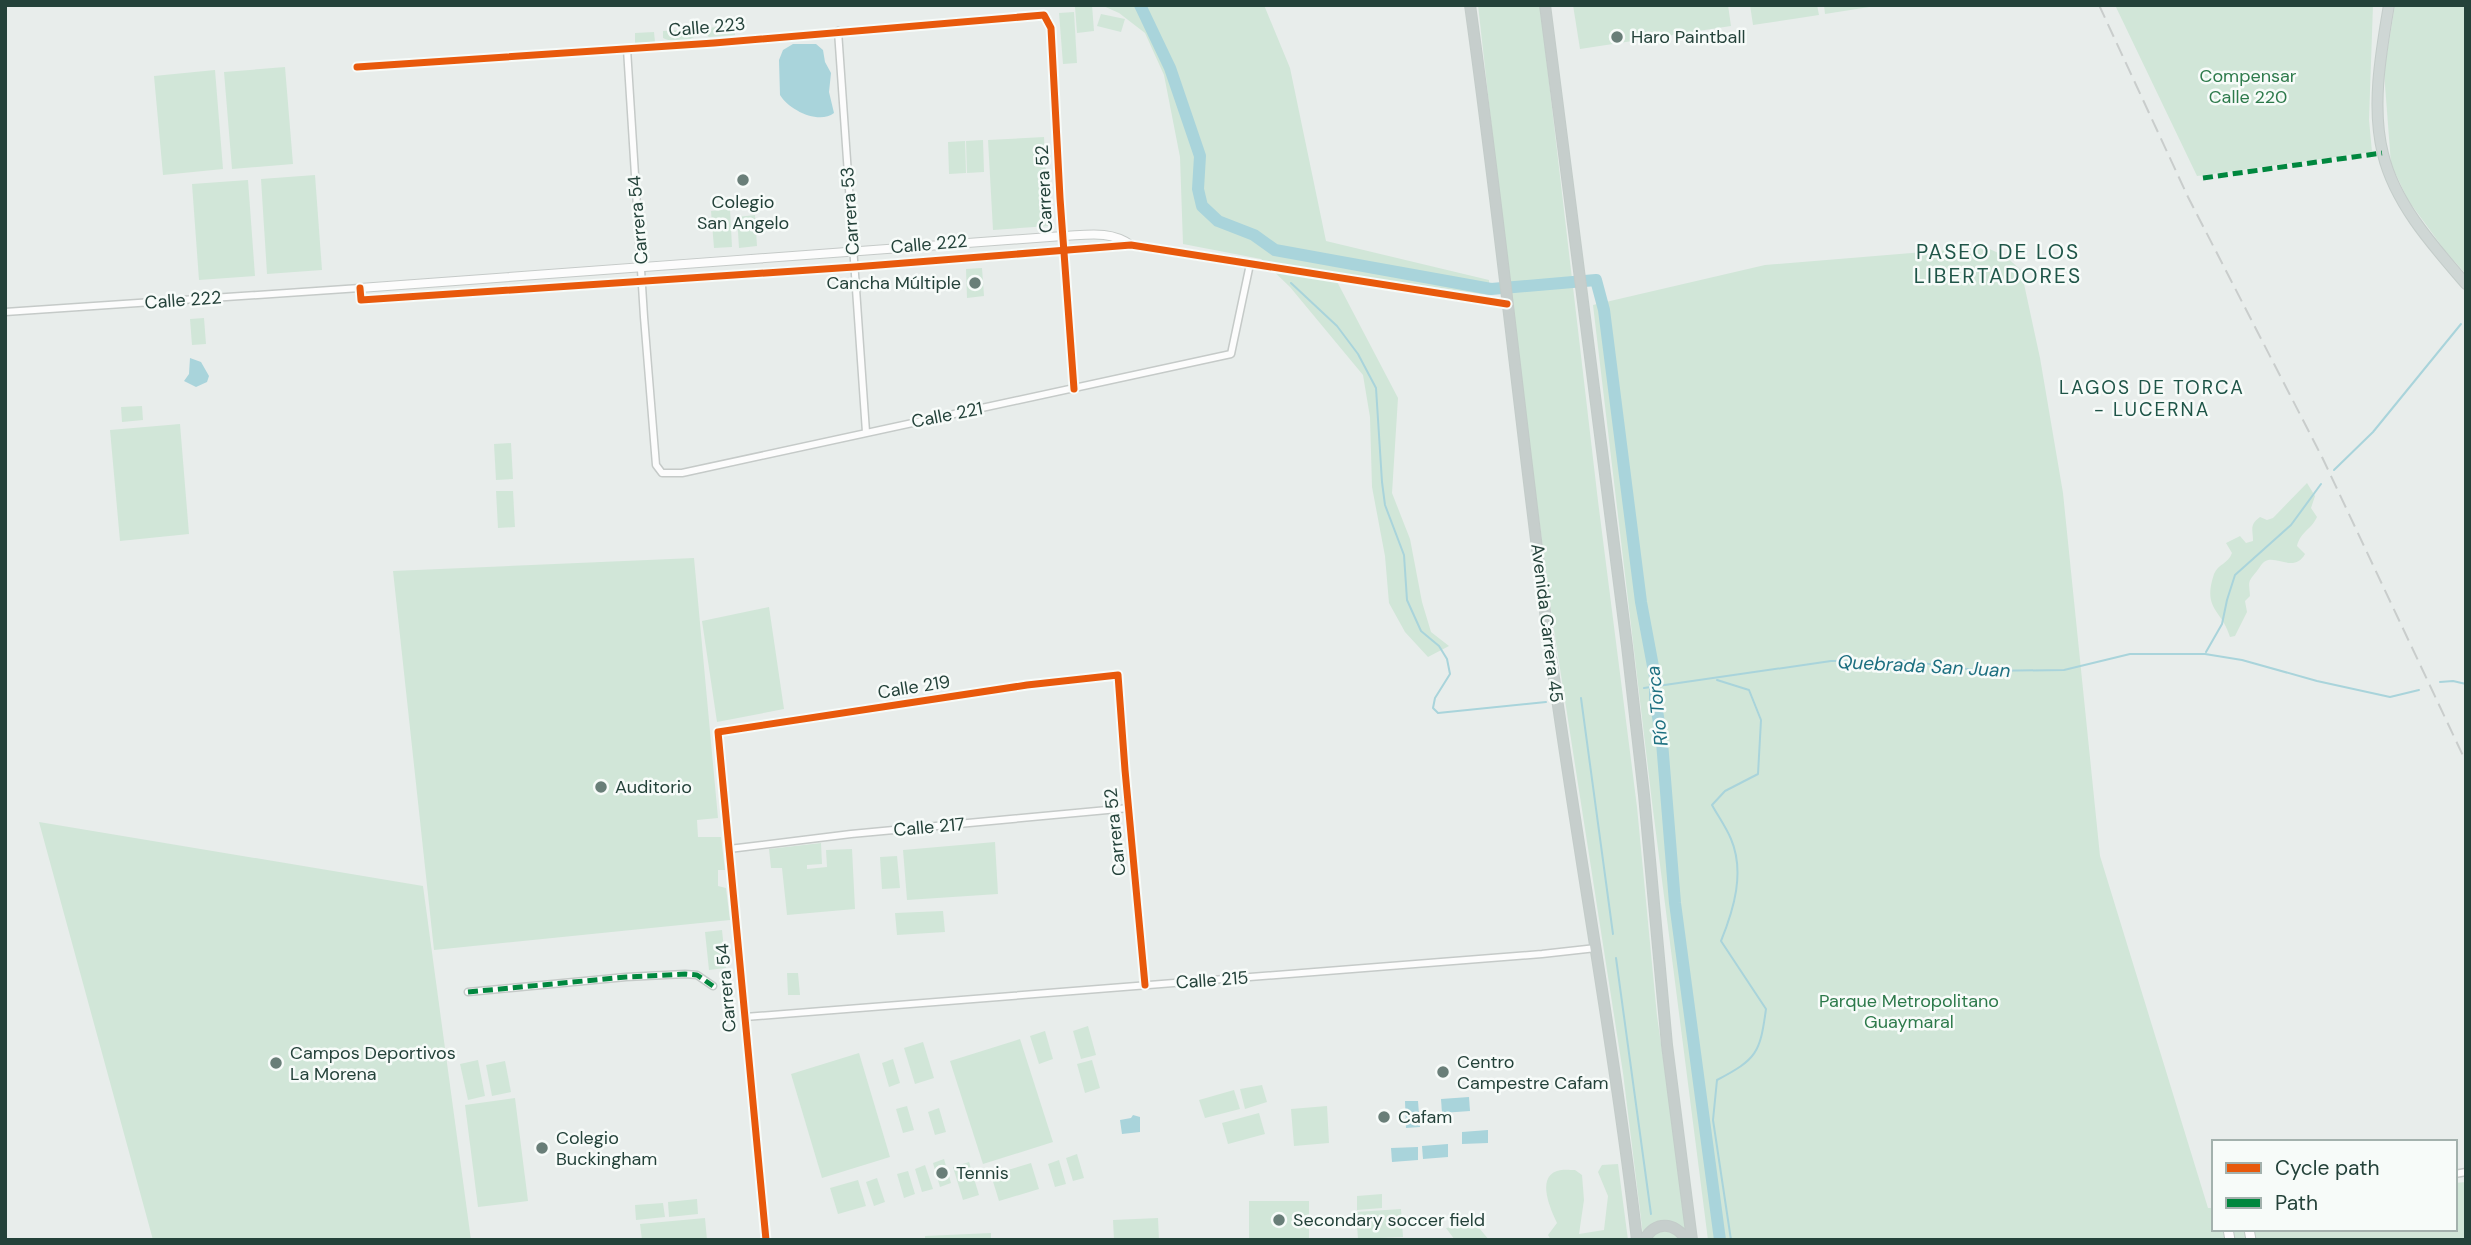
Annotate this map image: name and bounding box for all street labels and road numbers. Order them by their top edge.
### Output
street label: Calle 223 [668,12,746,42]
street label: Carrera 52 [1030,144,1058,234]
street label: Carrera 53 [835,166,865,256]
street label: Carrera 54 [622,175,654,265]
street label: Calle 222 [890,229,968,259]
street label: Calle 222 [144,285,222,315]
street label: Calle 221 [909,396,985,434]
street label: Avenida Carrera 45 [1525,542,1569,704]
street label: Calle 219 [876,669,952,705]
street label: Carrera 52 [1098,787,1132,877]
street label: Calle 217 [892,812,966,842]
street label: Carrera 54 [710,943,742,1033]
street label: Calle 215 [1175,965,1249,995]

